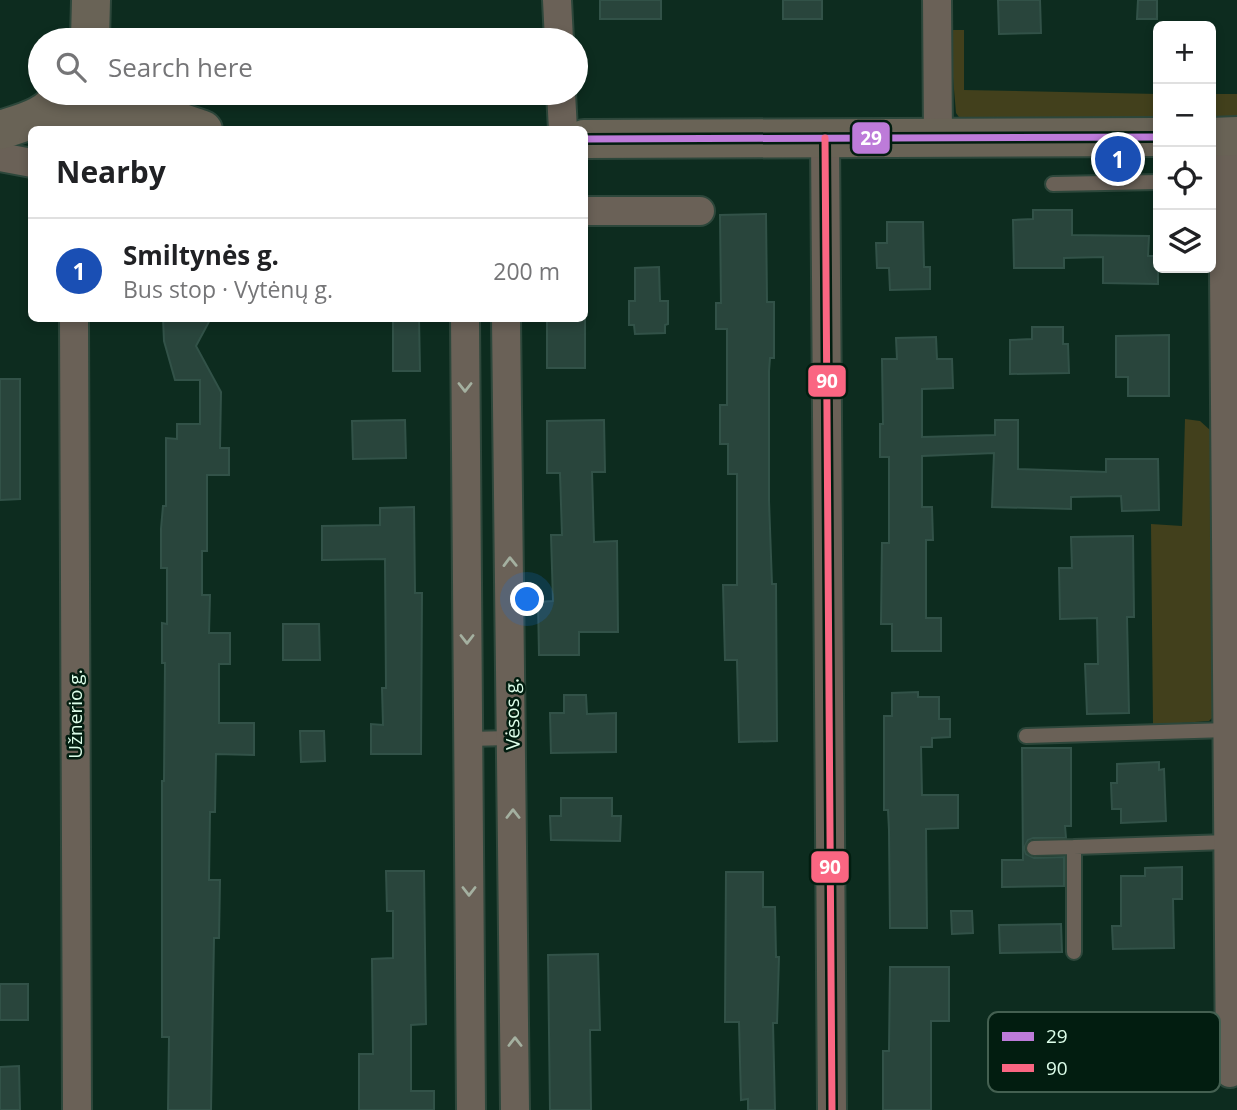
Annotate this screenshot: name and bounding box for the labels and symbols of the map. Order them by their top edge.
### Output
line badge: 29 [851,121,891,155]
text: 29 [860,125,882,151]
pin: 1 [1095,133,1141,185]
line badge: 90 [807,364,847,398]
text: 90 [816,368,838,394]
one-way arrow [457,382,473,392]
one-way arrow [502,557,517,568]
your location [510,582,544,616]
one-way arrow [459,634,475,644]
street label: Užnerio g. [62,669,88,759]
street label: Vėsos g. [498,678,526,750]
one-way arrow [505,809,521,819]
line badge: 90 [810,850,850,884]
text: 90 [819,854,841,880]
one-way arrow [461,886,477,896]
legend [988,1012,1220,1092]
text: 29 [1046,1023,1068,1049]
one-way arrow [507,1036,522,1047]
text: 90 [1046,1055,1068,1081]

